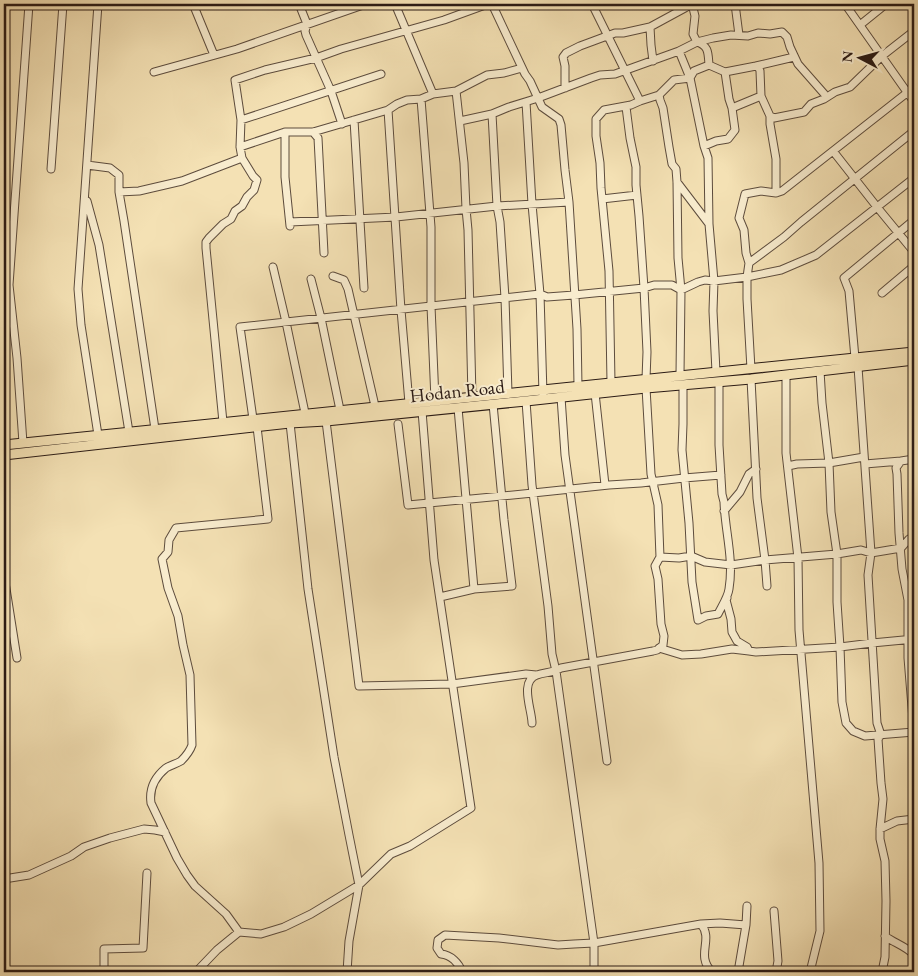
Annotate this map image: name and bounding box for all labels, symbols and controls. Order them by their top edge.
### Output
north arrow [836,32,886,82]
text: N [838,49,857,63]
street label: Hodan Road [408,374,506,408]

